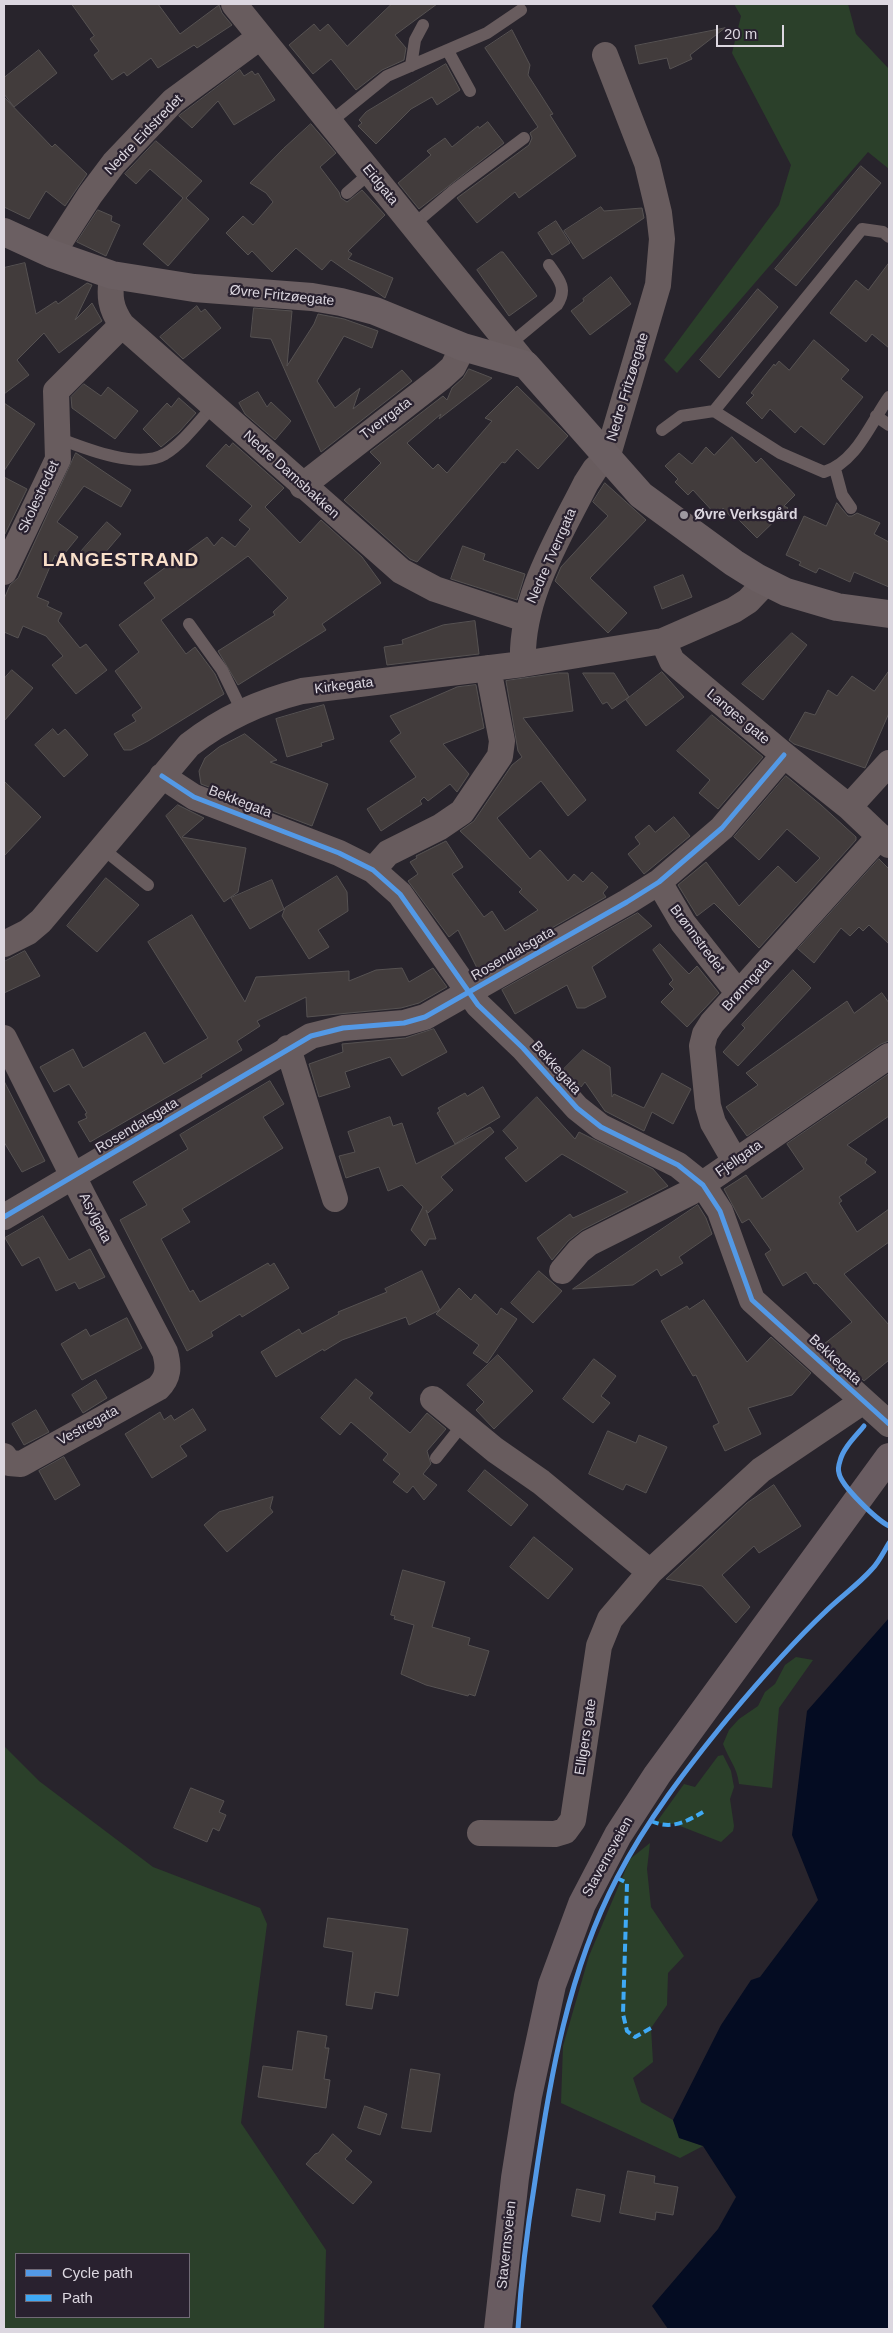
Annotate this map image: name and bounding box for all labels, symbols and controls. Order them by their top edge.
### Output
scale bar [718,15,786,47]
text: 20 m [724,25,757,42]
street label: Nedre Eidstredet [101,91,187,179]
street label: Eidgata [359,161,401,209]
street label: Øvre Fritzøegate [229,282,335,310]
street label: Nedre Fritzøegate [603,331,653,443]
street label: Tverrgata [357,394,415,444]
street label: Nedre Damsbakken [239,427,343,523]
street label: Skolestredet [15,458,63,536]
street label: Nedre Tverrgata [524,506,580,606]
place label: Øvre Verksgård [694,507,798,523]
marker: Øvre Verksgård [678,509,690,521]
district label: LANGESTRAND [41,550,201,572]
street label: Kirkegata [314,674,374,698]
street label: Langes gate [703,686,773,748]
street label: Bekkegata [206,782,274,822]
street label: Brønnstredet [666,902,728,976]
street label: Rosendalsgata [468,923,558,985]
street label: Brønngata [719,955,775,1015]
street label: Bekkegata [528,1038,584,1098]
street label: Rosendalsgata [93,1095,181,1157]
street label: Fjellgata [713,1137,765,1181]
street label: Asylgata [75,1190,115,1246]
street label: Bekkegata [805,1331,865,1389]
street label: Vestregata [55,1402,121,1450]
street label: Elligers gate [572,1698,600,1776]
street label: Stavernsveien [579,1814,637,1900]
street label: Stavernsveien [494,2200,520,2290]
legend [15,2253,190,2318]
text: Cycle path [62,2264,133,2281]
text: Path [62,2289,93,2306]

